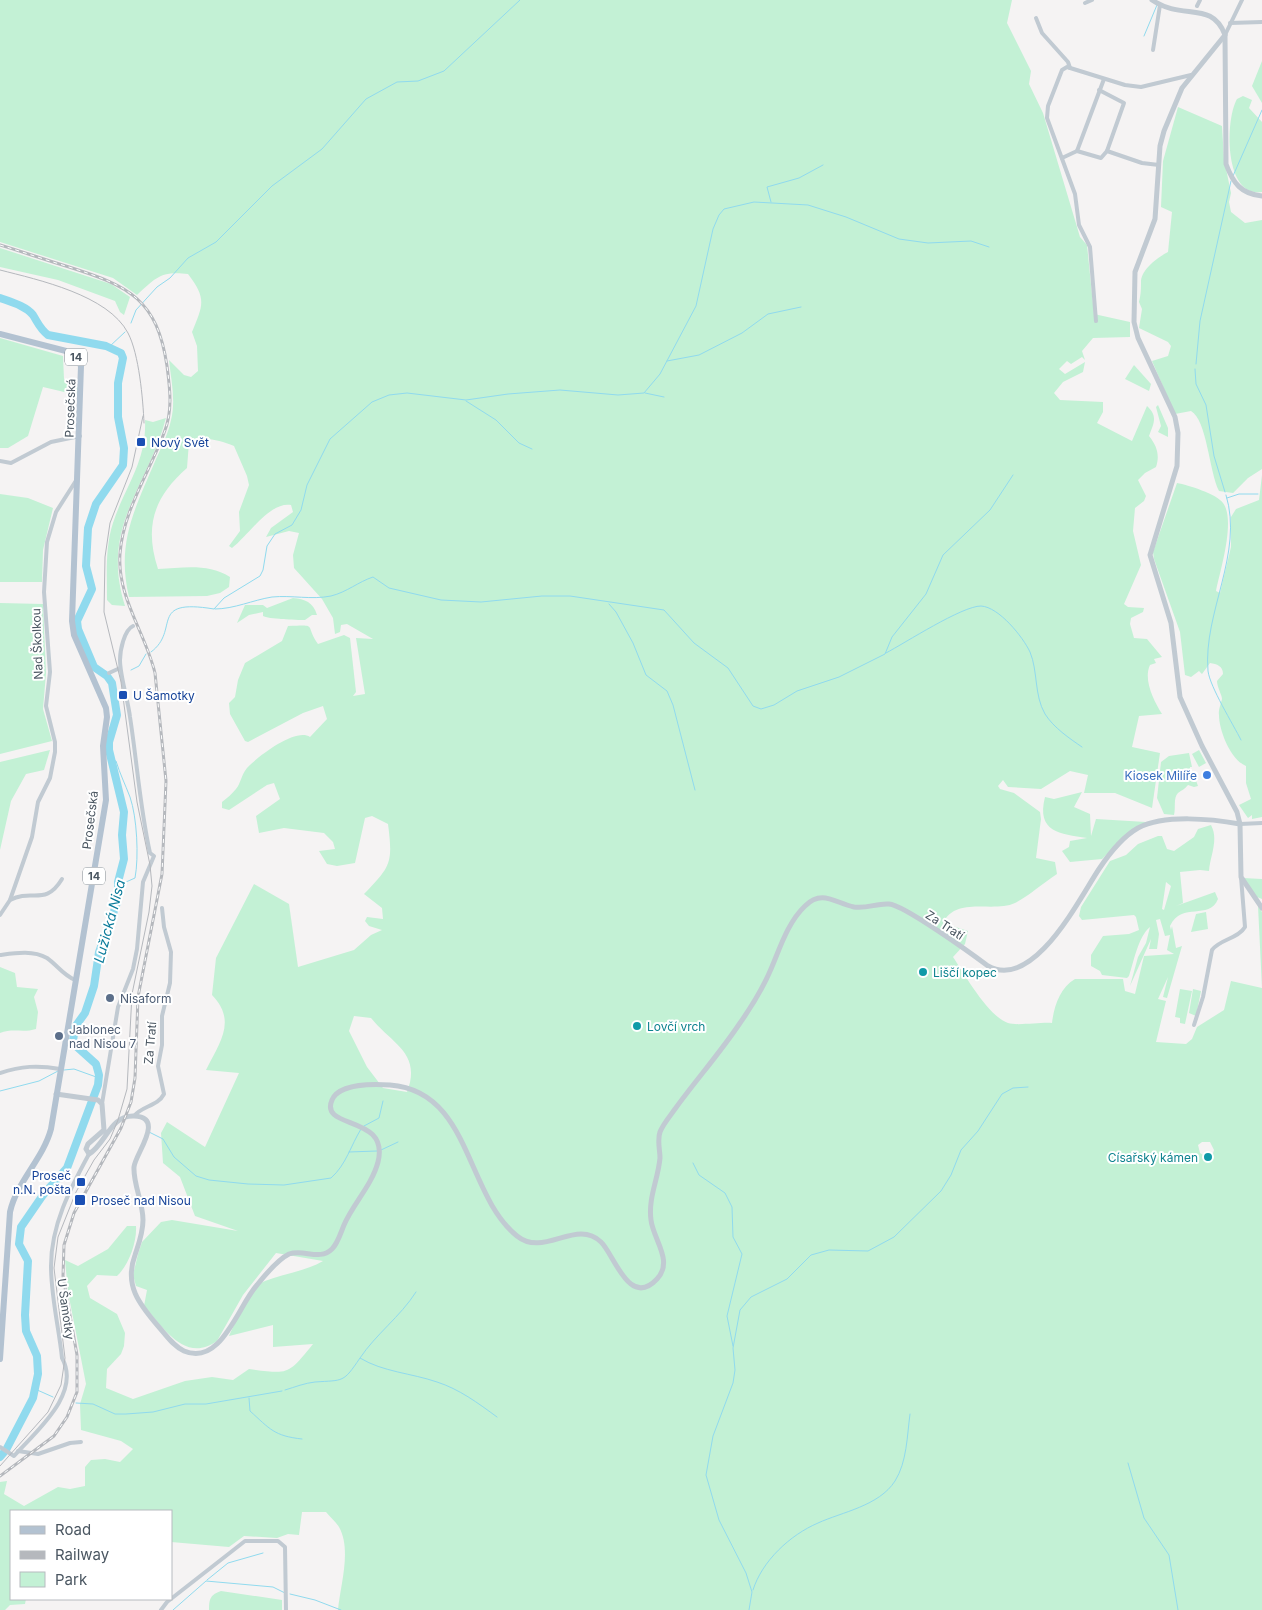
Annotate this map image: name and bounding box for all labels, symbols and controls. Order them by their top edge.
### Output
road number: 14 [65,348,87,366]
street label: Prosečská [61,378,79,438]
place label: Nový Svět [151,435,209,450]
marker: Nový Svět [135,436,147,448]
street label: Nad Školkou [28,608,46,680]
place label: U Šamotky [133,688,195,703]
marker: U Šamotky [117,689,129,701]
place label: Kiosek Milíře [1124,768,1197,783]
marker: Kiosek Milíře [1201,769,1213,781]
street label: Prosečská [79,790,101,850]
road number: 14 [83,868,105,884]
water label: Lužická Nisa [90,877,128,964]
street label: Za Tratí [923,907,967,943]
place label: Liščí kopec [933,965,997,980]
marker: Liščí kopec [917,966,929,978]
place label: Nisaform [120,991,172,1006]
marker: Nisaform [104,992,116,1004]
place label: Lovčí vrch [647,1019,705,1034]
marker: Lovčí vrch [631,1020,643,1032]
street label: Za Tratí [141,1021,159,1065]
place label: Jablonec nad Nisou 7 [69,1022,136,1051]
marker: Jablonec nad Nisou 7 [53,1030,65,1042]
place label: Císařský kámen [1108,1150,1198,1165]
marker: Císařský kámen [1202,1151,1214,1163]
place label: Proseč n.N. pošta [13,1168,71,1197]
marker: Proseč n.N. pošta [75,1176,87,1188]
marker: Proseč nad Nisou [73,1193,87,1207]
place label: Proseč nad Nisou [91,1193,191,1208]
street label: U Šamotky [54,1277,78,1341]
legend [10,1510,172,1600]
text: Road [55,1520,91,1539]
text: Railway [55,1545,110,1564]
text: Park [55,1570,88,1589]

